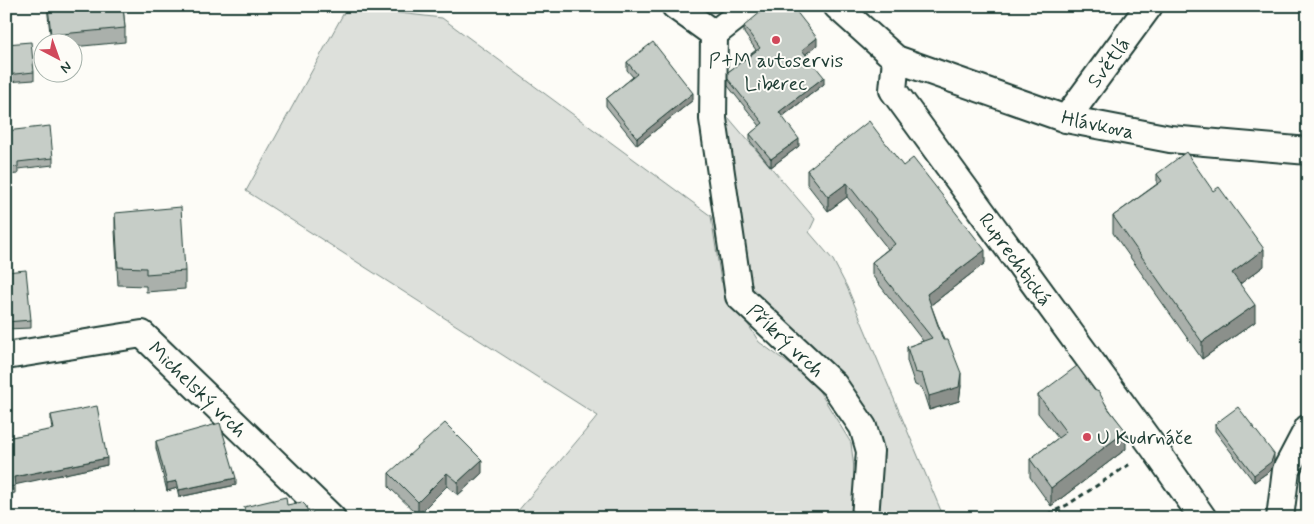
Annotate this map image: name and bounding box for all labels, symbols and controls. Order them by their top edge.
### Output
north arrow [32,32,82,82]
street label: Světlá [1081,32,1137,94]
marker: P+M autoservis Liberec [770,34,782,46]
place label: P+M autoservis Liberec [709,48,844,98]
text: N [56,57,75,77]
street label: Hlávkova [1059,105,1137,146]
street label: Ruprechtická [972,208,1058,312]
street label: Příkrý vrch [740,298,830,384]
street label: Michelský vrch [142,336,252,444]
place label: U Kudrnáče [1097,425,1193,452]
marker: U Kudrnáče [1081,431,1093,443]

